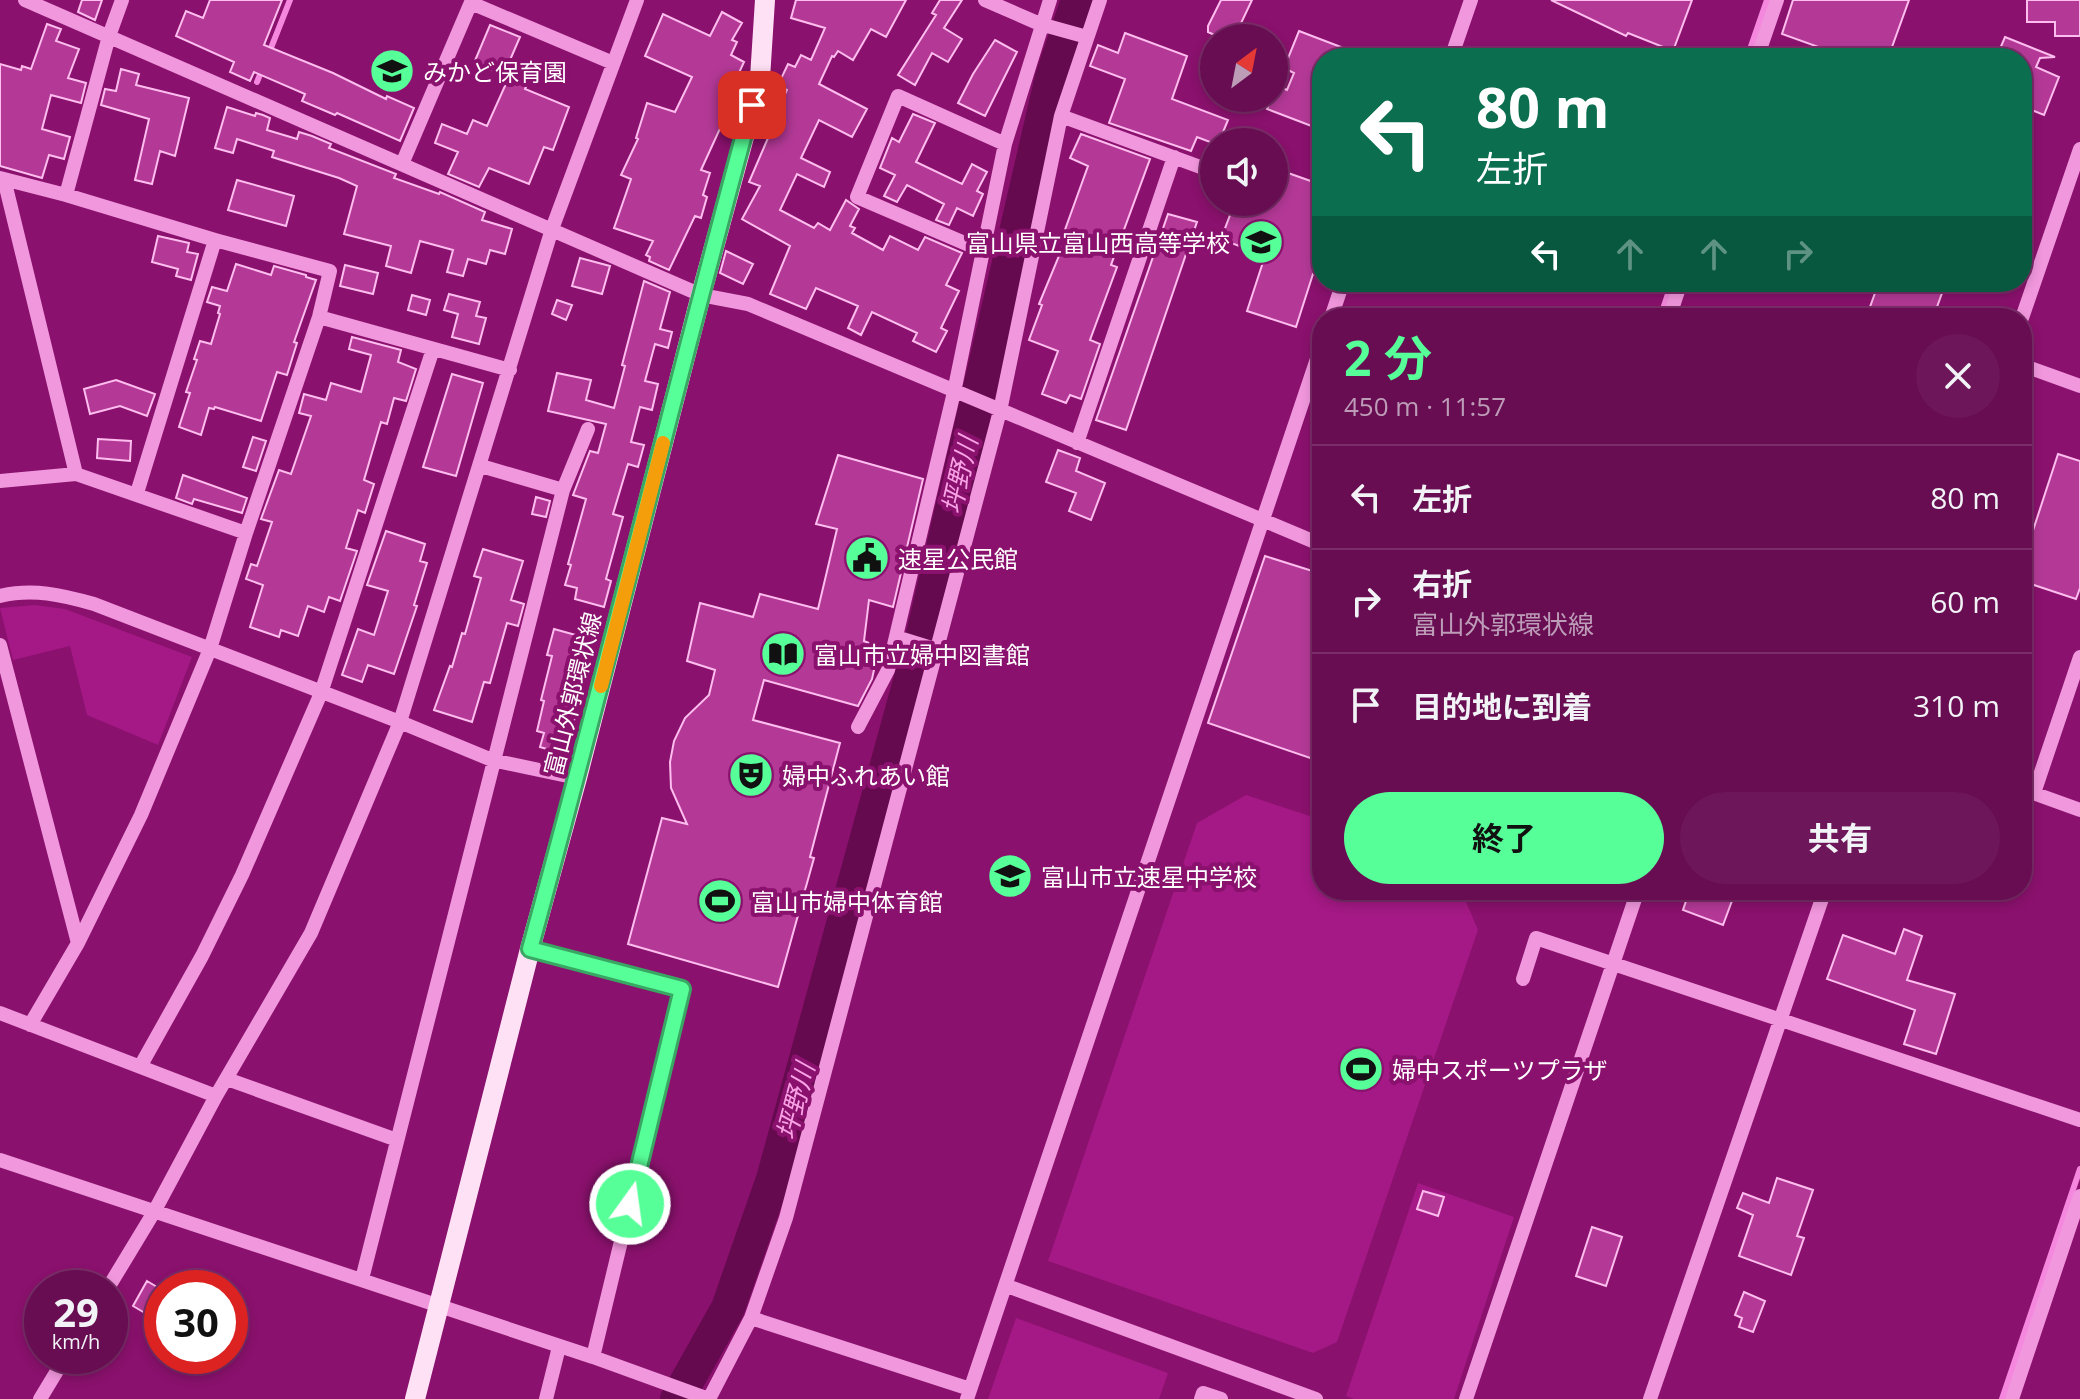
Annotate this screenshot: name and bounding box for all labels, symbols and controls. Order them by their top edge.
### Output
north arrow [1200,24,1288,112]
map controls [1200,24,1288,216]
school or university icon: みかど保育園 [368,47,416,95]
place label: みかど保育園 [423,55,567,88]
text: 80 m [1476,68,1610,144]
pin [718,71,786,139]
icon: left [1344,80,1448,184]
icon: arrive [730,83,774,127]
button: sound [1200,128,1288,216]
text: 左折 [1476,144,1548,193]
school or university icon: 富山県立富山西高等学校 [1237,218,1285,266]
place label: 富山県立富山西高等学校 [966,226,1230,259]
icon: left [1524,232,1568,276]
icon: ahead [1608,232,1652,276]
icon: ahead [1692,232,1736,276]
icon: right [1776,232,1820,276]
text: 2 分 [1344,325,1432,390]
button: close [1916,334,2000,418]
text: 450 m · 11:57 [1344,388,1506,424]
water label: 坪野川 [933,430,986,517]
icon: left [1344,475,1388,519]
text: 80 m [1930,477,2000,518]
text: 左折 [1412,478,1472,519]
public building icon: 速星公民館 [843,534,891,582]
place label: 速星公民館 [898,542,1018,575]
text: 右折 [1412,563,1472,604]
icon: right [1344,579,1388,623]
text: 60 m [1930,581,2000,622]
text: 富山外郭環状線 [1412,606,1594,642]
street label: 富山外郭環状線 [536,609,608,779]
library icon: 富山市立婦中図書館 [759,630,807,678]
place label: 富山市立婦中図書館 [814,638,1030,671]
icon: arrive [1344,683,1388,727]
text: 310 m [1913,685,2000,726]
text: 目的地に到着 [1412,686,1592,727]
theatre icon: 婦中ふれあい館 [727,751,775,799]
place label: 婦中ふれあい館 [782,759,950,792]
button: 終了 [1344,792,1664,884]
button: 共有 [1680,792,2000,884]
school or university icon: 富山市立速星中学校 [986,852,1034,900]
place label: 富山市立速星中学校 [1041,860,1257,893]
sports icon: 富山市婦中体育館 [696,877,744,925]
place label: 富山市婦中体育館 [751,885,943,918]
sports icon: 婦中スポーツプラザ [1337,1045,1385,1093]
place label: 婦中スポーツプラザ [1392,1053,1608,1086]
water label: 坪野川 [768,1056,823,1143]
position arrow [588,1162,672,1246]
speed limit sign: 30 [144,1270,248,1374]
text: 29 [53,1284,99,1339]
text: km/h [52,1328,100,1355]

